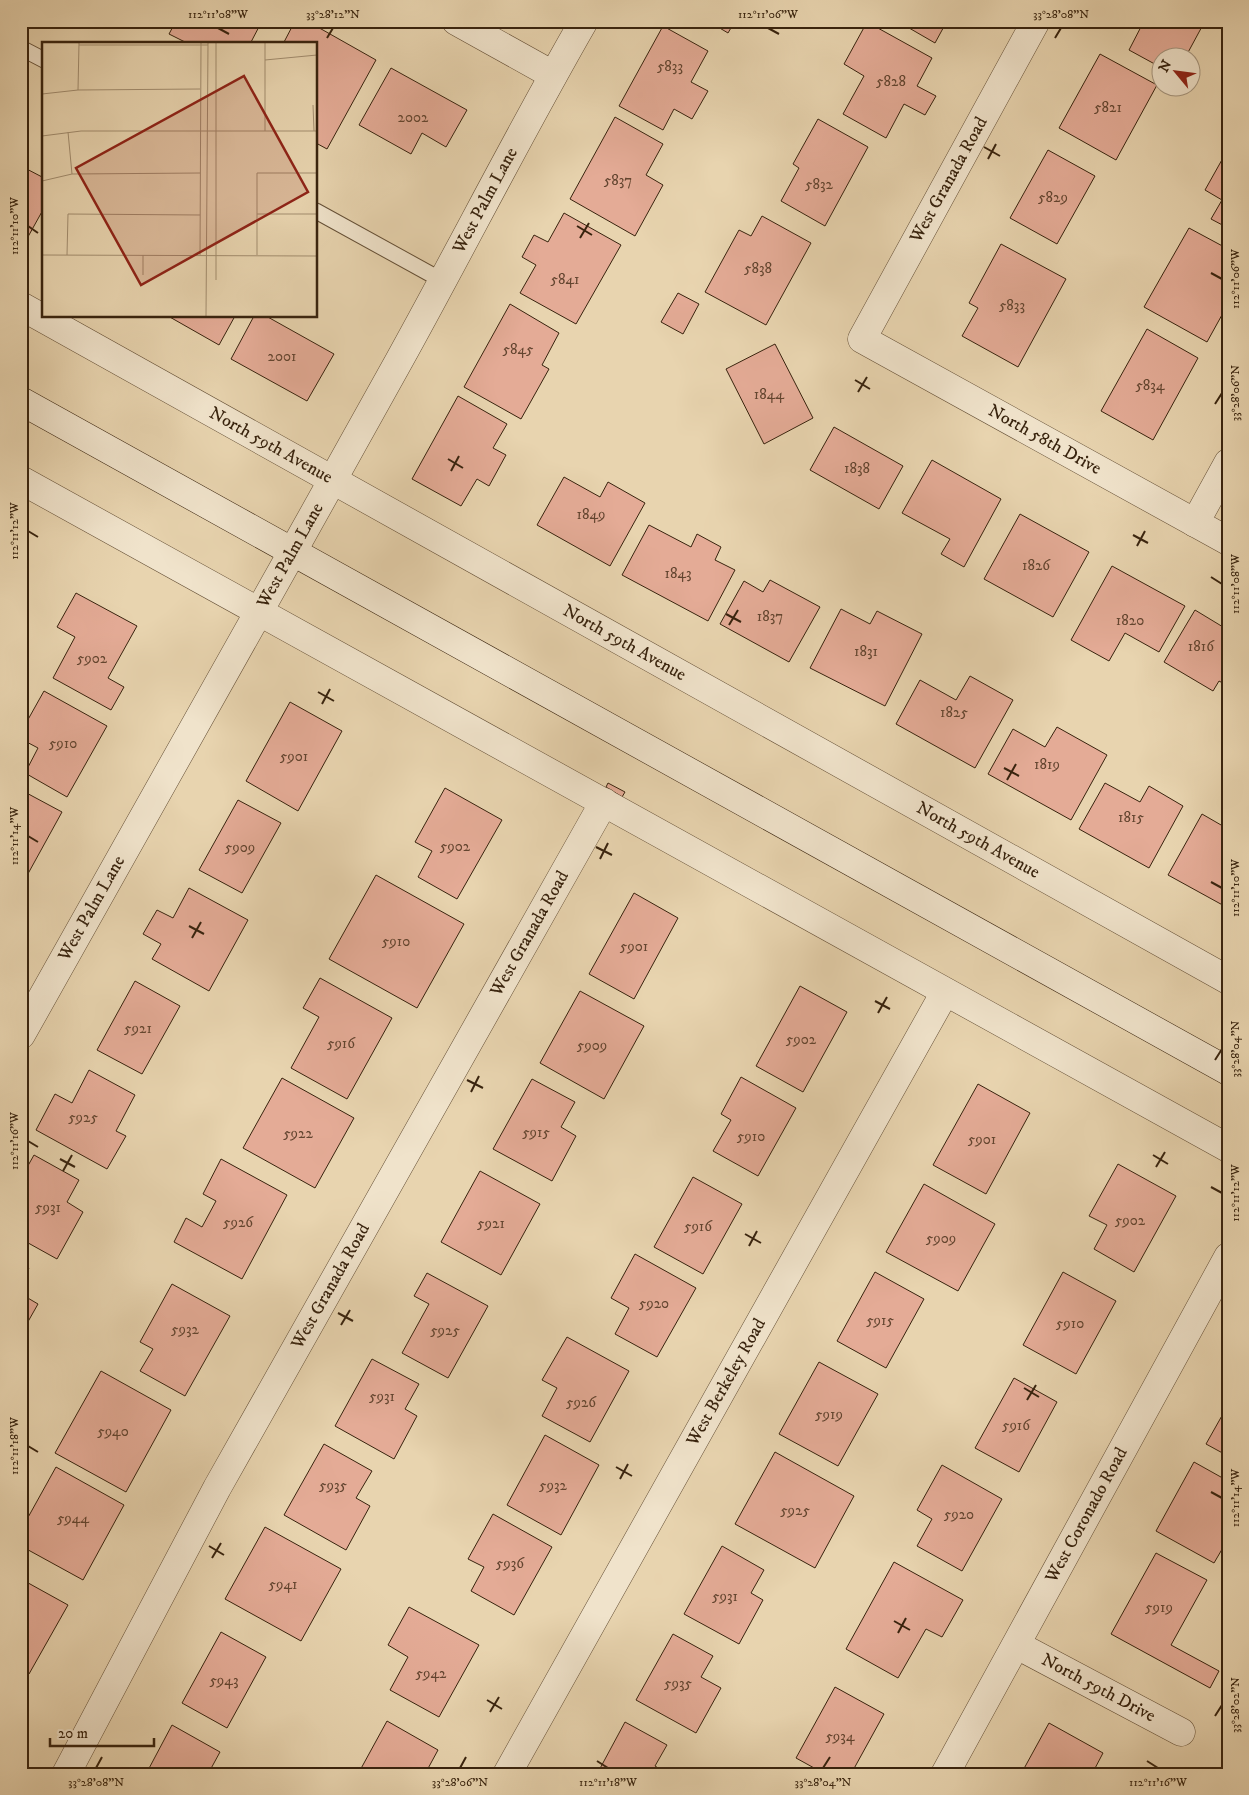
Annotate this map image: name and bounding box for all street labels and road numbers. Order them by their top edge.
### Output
street label: West Granada Road [905,113,993,248]
street label: West Palm Lane [448,144,523,258]
street label: North 58th Drive [984,400,1105,480]
street label: North 59th Avenue [205,402,336,489]
street label: West Palm Lane [252,499,329,613]
street label: North 59th Avenue [559,600,690,686]
street label: North 59th Avenue [912,797,1043,884]
street label: West Palm Lane [53,852,130,966]
street label: West Granada Road [485,867,574,1001]
street label: West Granada Road [286,1220,375,1354]
street label: West Berkeley Road [681,1315,771,1451]
street label: West Coronado Road [1040,1444,1133,1588]
street label: North 59th Drive [1037,1649,1159,1727]

